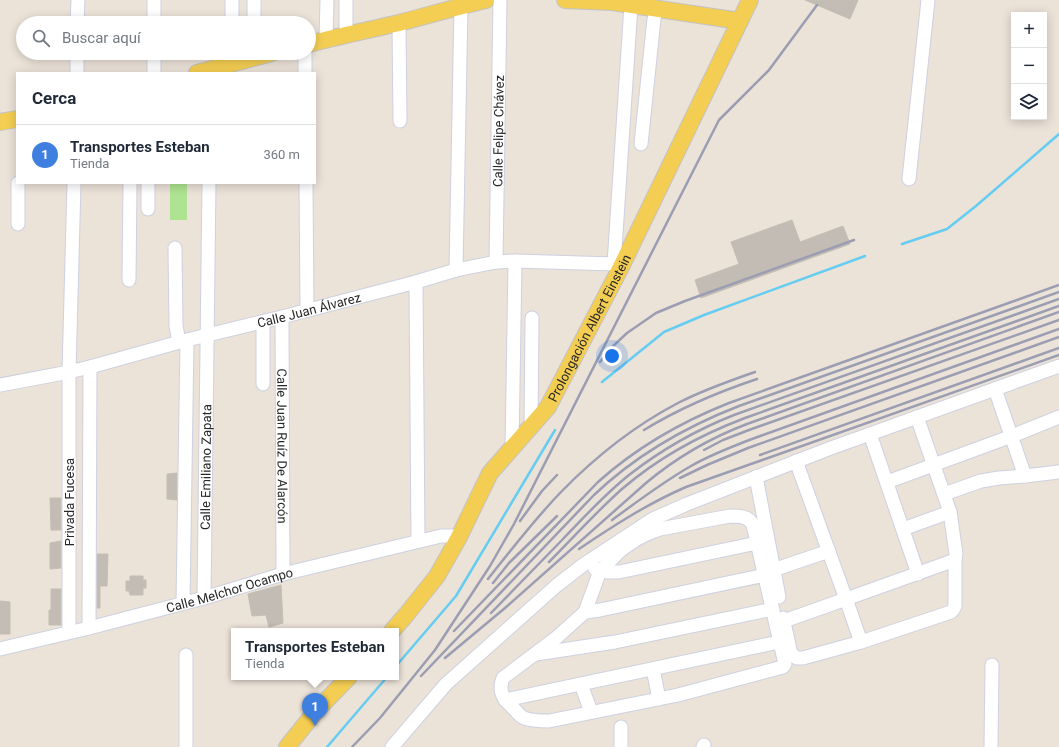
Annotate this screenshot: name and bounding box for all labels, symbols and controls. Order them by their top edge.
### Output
map controls [1011,12,1047,120]
button: + [1011,12,1047,48]
search box [16,16,316,60]
icon: search [30,27,52,49]
text: Buscar aquí [62,29,141,47]
button: − [1011,48,1047,84]
street label: Calle Felipe Chávez [490,74,507,187]
button: layers [1011,84,1047,120]
text: Cerca [32,88,76,108]
text: Transportes Esteban [70,138,210,156]
text: 1 [41,147,49,162]
text: 360 m [263,147,300,162]
text: Tienda [70,156,109,171]
street label: Prolongación Albert Einstein [545,252,634,404]
street label: Calle Juan Álvarez [256,290,363,331]
your location [602,346,622,366]
street label: Calle Juan Ruíz De Alarcón [274,368,290,524]
street label: Calle Emiliano Zapata [198,404,214,530]
street label: Privada Fucesa [62,458,77,546]
street label: Calle Melchor Ocampo [164,565,294,616]
popup [231,628,399,680]
text: Transportes Esteban [245,638,385,656]
text: Tienda [245,656,285,671]
pin: 1 [302,693,328,726]

